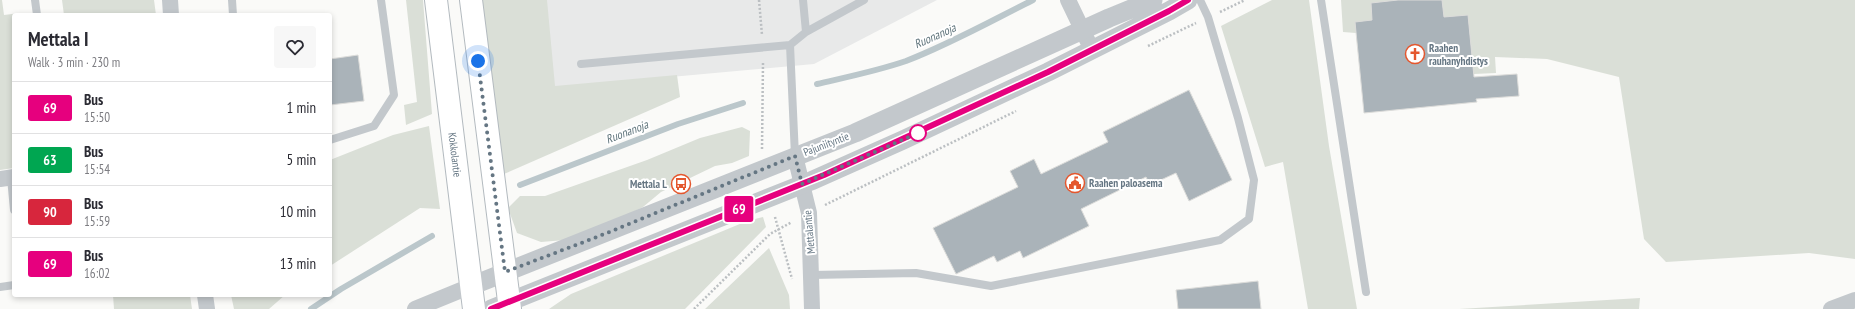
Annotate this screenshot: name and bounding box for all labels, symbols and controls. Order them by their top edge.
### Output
water label: Ruonanoja [912,19,959,51]
button: heart [274,26,316,68]
text: Mettala I [28,27,88,51]
place label: Raahen rauhanyhdistys [1429,41,1488,68]
church icon: Raahen rauhanyhdistys [1404,43,1426,65]
your location [468,51,488,71]
text: Walk · 3 min · 230 m [28,54,120,71]
text: Bus [84,90,103,109]
text: 1 min [286,98,316,117]
text: 69 [43,99,57,117]
text: 15:50 [84,109,110,126]
water label: Ruonanoja [604,116,651,146]
unlabelled marker [909,124,927,142]
street label: Pajuniityntie [801,129,851,159]
street label: Kokkolantie [445,132,465,178]
text: Bus [84,142,103,161]
text: 5 min [286,150,316,169]
text: 63 [43,151,57,169]
text: 15:54 [84,161,110,178]
public building icon: Raahen paloasema [1064,172,1086,194]
bus stop icon: Mettala L [670,173,692,195]
place label: Raahen paloasema [1089,176,1163,190]
place label: Mettala L [630,177,667,191]
text: Bus [84,194,103,213]
line badge: 69 [721,196,757,222]
text: 69 [732,200,746,218]
text: 10 min [280,202,316,221]
text: 90 [43,203,57,221]
street label: Mettalantie [800,209,818,254]
text: 15:59 [84,213,110,230]
text: Bus [84,246,103,265]
text: 13 min [280,254,316,273]
text: 69 [43,255,57,273]
text: 16:02 [84,265,110,282]

